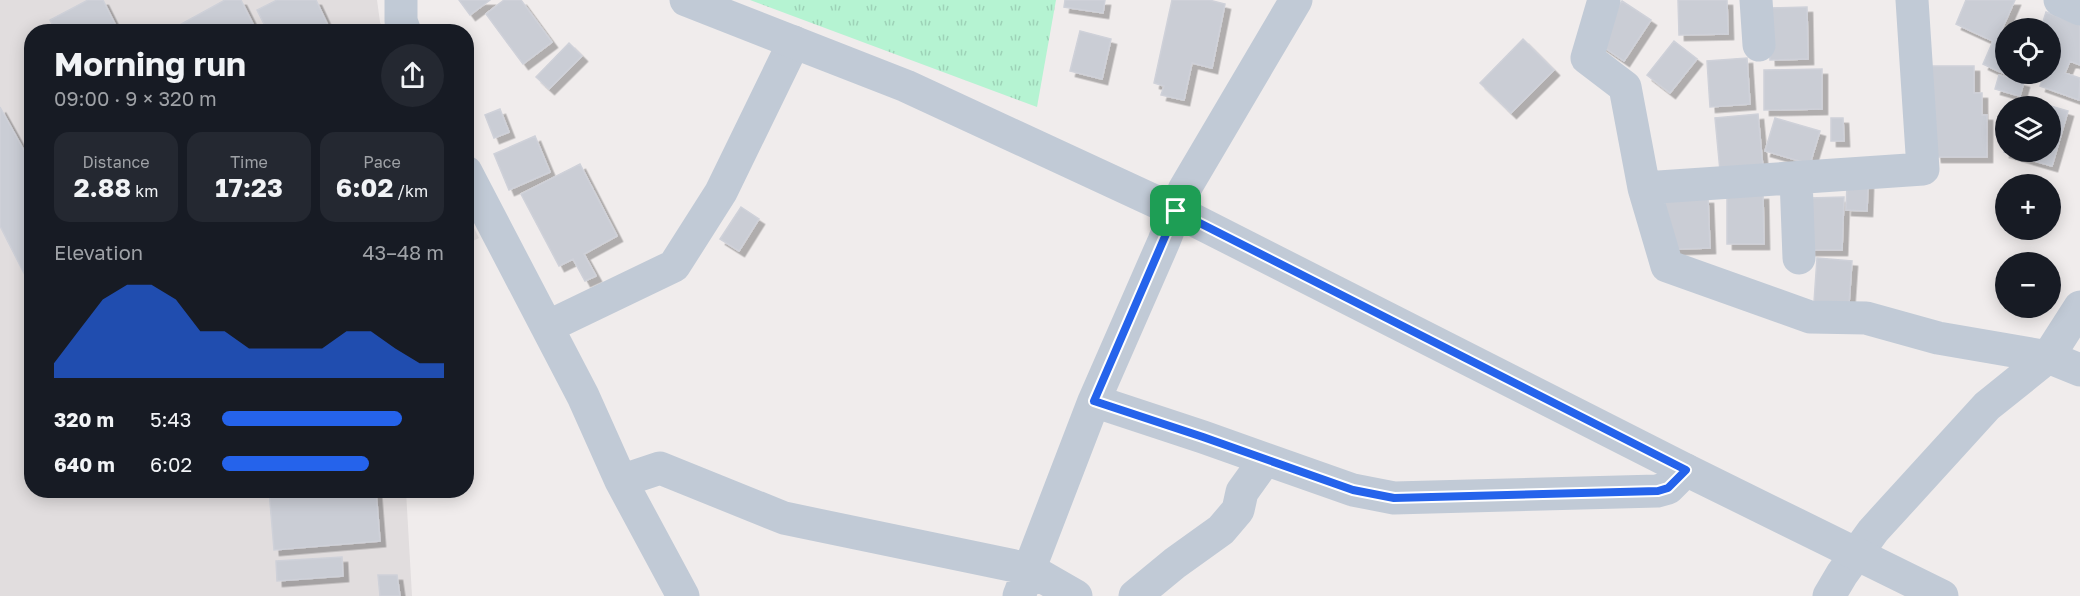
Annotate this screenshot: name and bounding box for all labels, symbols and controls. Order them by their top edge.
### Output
map controls [1995,18,2061,318]
button: locate [1995,18,2061,84]
text: Morning run [54,44,246,83]
button: share [381,44,444,107]
text: 09:00 · 9 × 320 m [54,86,217,110]
button: layers [1995,96,2061,162]
text: Distance [82,152,150,172]
text: Time [230,152,268,172]
text: Pace [363,152,401,172]
text: 2.88 [74,172,131,203]
text: 17:23 [215,172,283,203]
text: 6:02 [336,172,393,203]
button: + [1995,174,2061,240]
text: km [131,181,158,201]
text: /km [393,181,428,201]
pin [1150,185,1201,236]
icon: arrive [1159,194,1192,227]
text: Elevation [54,240,143,264]
text: 43–48 m [362,240,444,264]
button: − [1995,252,2061,318]
text: 320 m [54,407,114,431]
text: 5:43 [150,407,192,431]
text: 640 m [54,452,115,476]
text: 6:02 [150,452,192,476]

